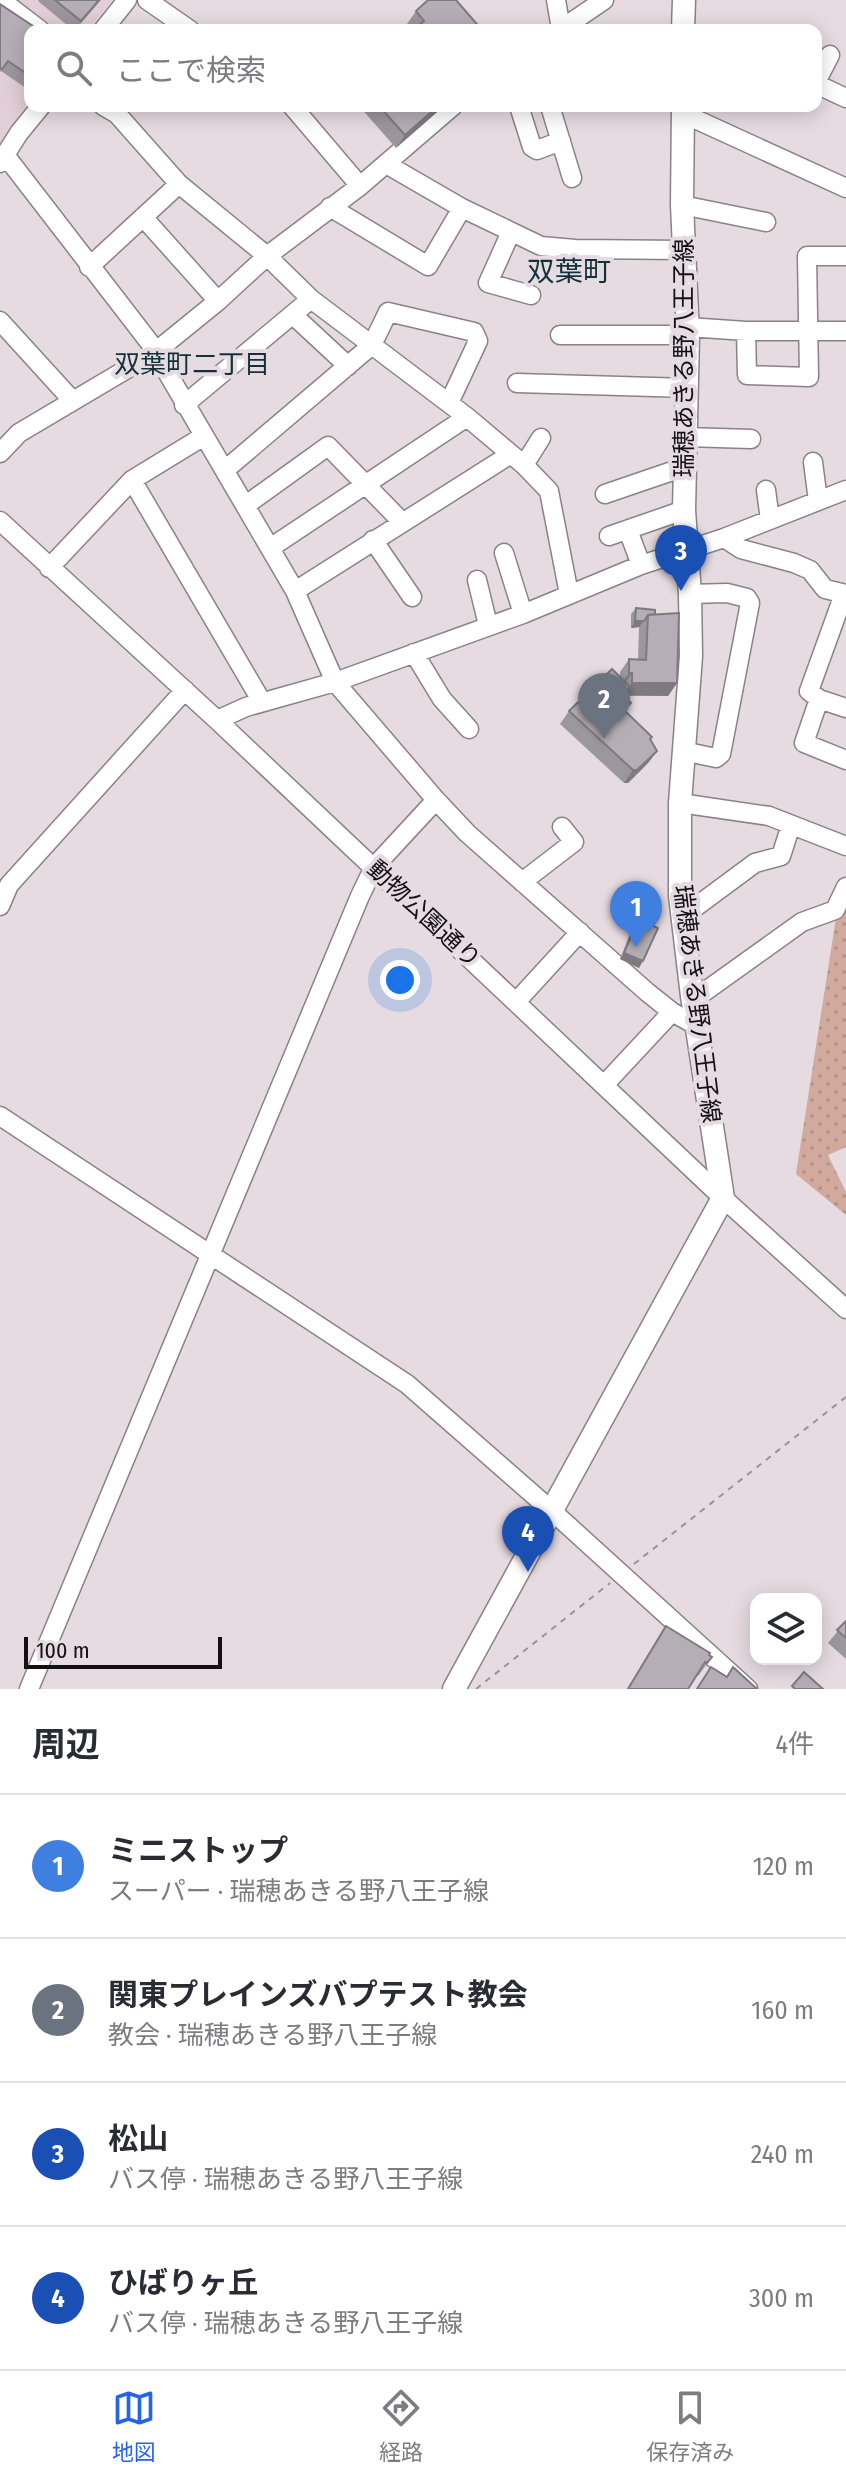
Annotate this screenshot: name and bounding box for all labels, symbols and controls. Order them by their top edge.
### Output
search box [24,24,822,112]
icon: search [52,46,96,90]
text: ここで検索 [116,53,266,89]
street label: 瑞穂あきる野八王子線 [670,238,698,478]
district label: 双葉町 [527,255,611,288]
district label: 双葉町二丁目 [114,349,270,380]
pin: 3 [655,525,707,591]
pin: 2 [578,673,630,739]
street label: 動物公園通り [362,855,486,973]
pin: 1 [610,881,662,947]
street label: 瑞穂あきる野八王子線 [669,883,725,1125]
your location [380,960,420,1000]
pin: 4 [502,1506,554,1572]
map controls [750,1593,822,1665]
button: layers [750,1593,822,1665]
scale bar [24,1633,222,1669]
text: 100 m [36,1637,90,1664]
text: 周辺 [32,1724,100,1765]
text: 4件 [775,1729,814,1760]
text: ミニストップ [108,1833,288,1869]
text: 1 [53,1851,64,1882]
text: 120 m [753,1851,814,1882]
text: スーパー · 瑞穂あきる野八王子線 [108,1876,489,1907]
text: 関東プレインズバプテスト教会 [108,1977,527,2013]
text: 2 [52,1995,64,2026]
text: 160 m [751,1995,814,2026]
text: 教会 · 瑞穂あきる野八王子線 [108,2020,437,2051]
text: 松山 [108,2121,168,2157]
text: 3 [52,2139,64,2170]
text: 240 m [751,2139,814,2170]
text: バス停 · 瑞穂あきる野八王子線 [108,2164,463,2195]
text: ひばりヶ丘 [108,2265,258,2301]
text: 4 [51,2283,65,2314]
text: 300 m [749,2283,814,2314]
text: バス停 · 瑞穂あきる野八王子線 [108,2308,463,2339]
tab: 地図 [112,2386,156,2466]
tab: 経路 [379,2386,423,2466]
tab: 保存済み [646,2386,734,2466]

